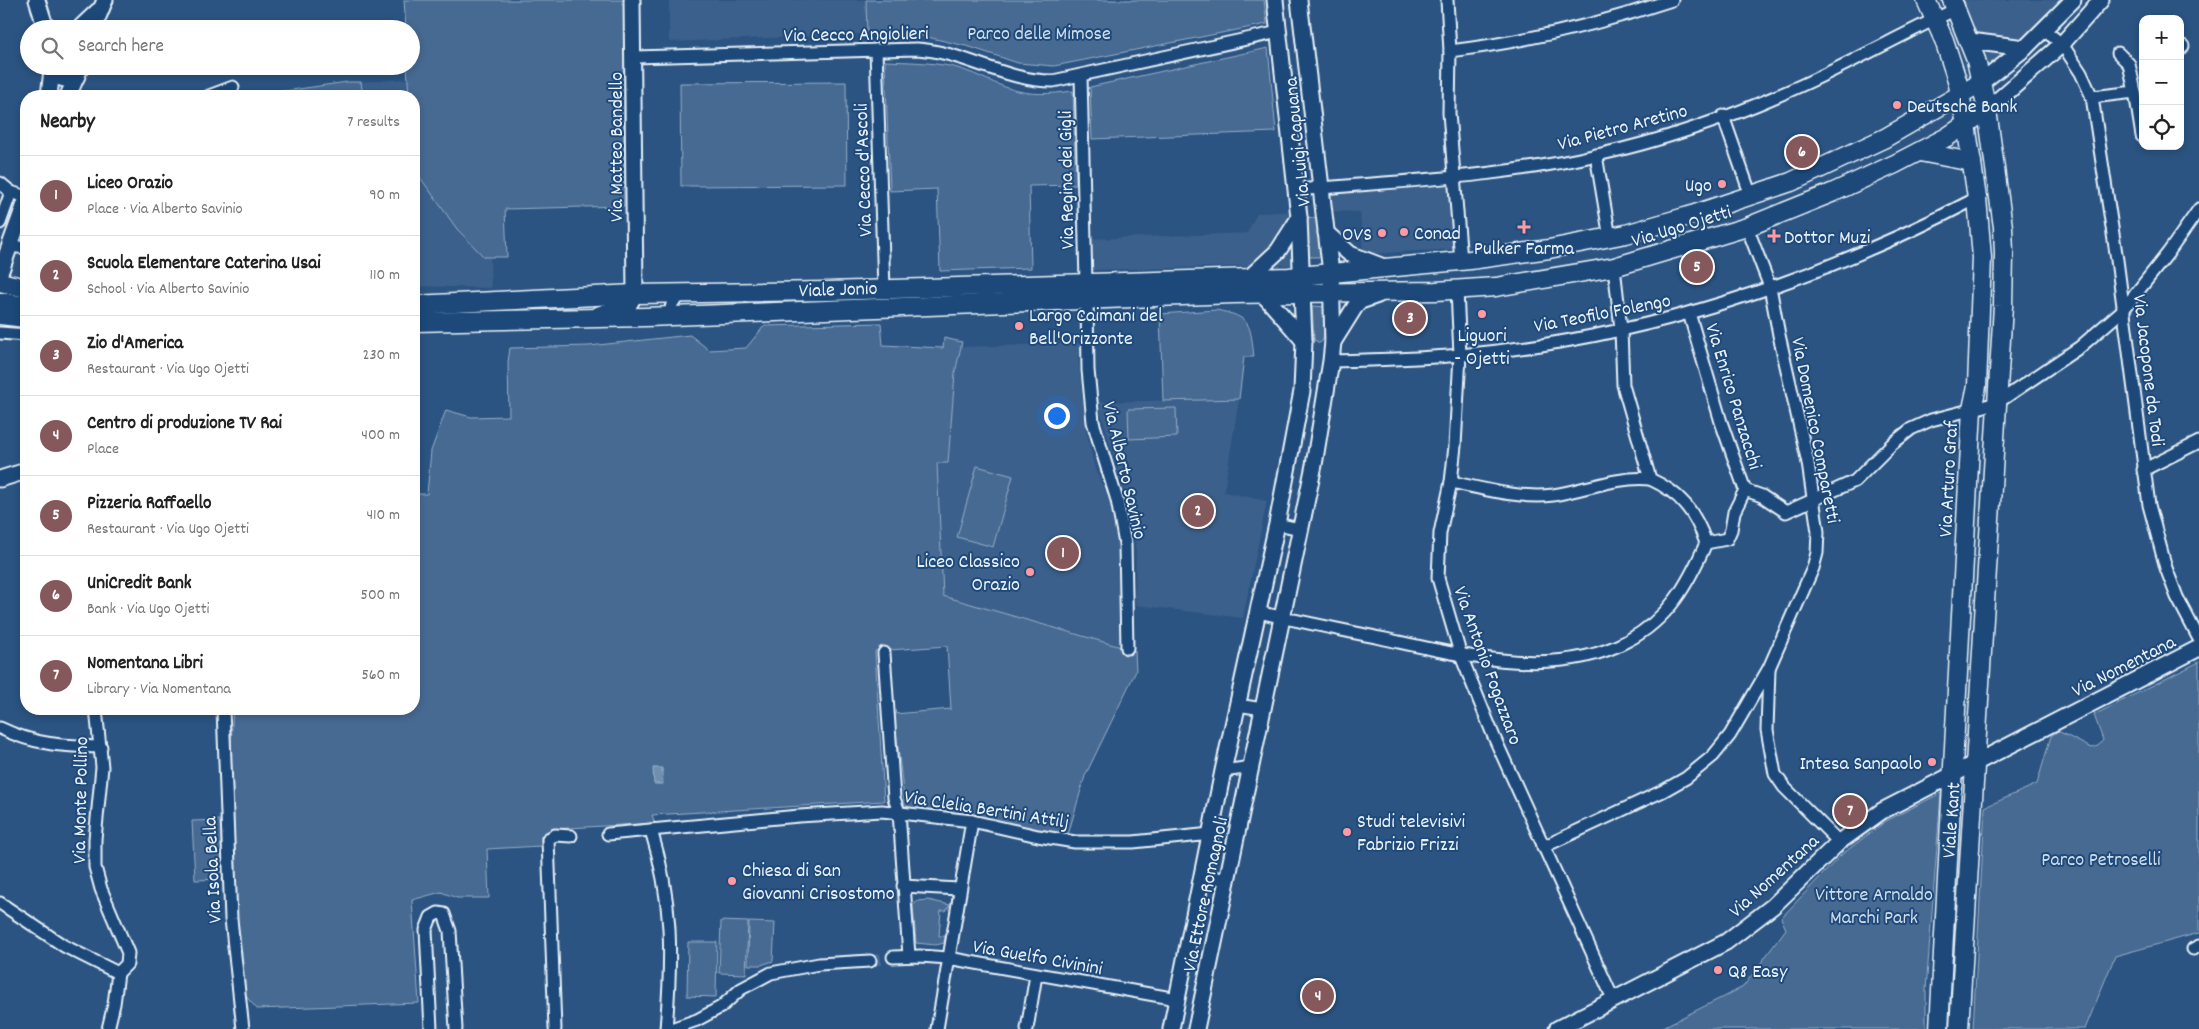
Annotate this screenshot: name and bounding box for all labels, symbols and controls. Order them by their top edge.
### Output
map controls [2139,15,2184,150]
button: + [2139,15,2184,60]
search box [20,20,420,75]
street label: Via Cecco Angiolieri [783,21,929,51]
park label: Parco delle Mimose [967,21,1111,49]
icon: search [38,34,66,62]
text: Search here [78,34,164,61]
button: − [2139,60,2184,105]
street label: Via Matteo Bandello [604,72,632,222]
street label: Via Luigi Capuana [1278,75,1320,208]
place label: Deutsche Bank [1907,94,2017,122]
street label: Via Pietro Aretino [1555,98,1691,160]
marker: Deutsche Bank [1891,99,1903,111]
street label: Via Cecco d'Ascoli [849,102,881,237]
button: locate [2139,105,2184,150]
text: Nearby [40,108,95,138]
street label: Via Regina dei Gigli [1053,110,1083,250]
text: 7 results [347,111,400,134]
pin: 6 [1786,133,1818,171]
text: Liceo Orazio [87,171,173,198]
place label: Ugo [1685,173,1712,201]
marker: Ugo [1716,178,1728,190]
text: 1 [54,184,58,207]
text: 90 m [369,184,400,207]
text: Place · Via Alberto Savinio [87,198,243,221]
street label: Via Ugo Ojetti [1629,199,1736,256]
place label: Conad [1414,221,1461,249]
marker: Pulker Farma [1518,221,1530,233]
place label: OVS [1342,222,1372,250]
place label: Dottor Muzi [1784,225,1871,253]
marker: Conad [1398,226,1410,238]
marker: OVS [1376,227,1388,239]
marker: Dottor Muzi [1768,230,1780,242]
place label: Pulker Farma [1474,236,1575,264]
pin: 5 [1681,248,1713,286]
text: Scuola Elementare Caterina Usai [87,251,321,278]
text: 2 [53,264,60,287]
text: 110 m [370,264,400,287]
street label: Viale Jonio [798,276,878,306]
text: School · Via Alberto Savinio [87,278,249,301]
street label: Via Teofilo Folengo [1532,288,1673,342]
street label: Via Jacopone da Todi [2124,293,2170,448]
pin: 3 [1394,299,1426,337]
place label: Largo Caimani del Bell'Orizzonte [1029,303,1163,354]
marker: Liguori - Ojetti [1476,308,1488,320]
marker: Largo Caimani del Bell'Orizzonte [1013,320,1025,332]
street label: Via Enrico Panzacchi [1697,320,1768,474]
place label: Liguori - Ojetti [1454,323,1510,374]
text: Zio d'America [87,331,183,358]
street label: Via Domenico Comparetti [1782,335,1846,526]
text: 3 [52,344,60,367]
text: 230 m [363,344,400,367]
text: Restaurant · Via Ugo Ojetti [87,358,249,381]
street label: Via Alberto Savinio [1094,399,1153,542]
your location [1044,403,1070,429]
text: Centro di produzione TV Rai [87,411,282,438]
street label: Via Arturo Graf [1933,419,1967,538]
text: 4 [53,424,59,447]
text: 400 m [361,424,400,447]
text: Place [87,438,119,461]
text: Pizzeria Raffaello [87,491,212,518]
pin: 2 [1182,492,1214,530]
text: 5 [52,504,60,527]
text: 410 m [366,504,400,527]
text: Restaurant · Via Ugo Ojetti [87,518,249,541]
pin: 1 [1047,534,1079,572]
place label: Liceo Classico Orazio [916,549,1020,600]
marker: Liceo Classico Orazio [1024,566,1036,578]
text: UniCredit Bank [87,571,191,598]
street label: Via Antonio Fogazzaro [1444,583,1528,749]
text: 6 [52,584,60,607]
text: 500 m [360,584,400,607]
text: Bank · Via Ugo Ojetti [87,598,209,621]
street label: Via Nomentana [2068,629,2182,706]
text: Nomentana Libri [87,651,203,678]
text: 7 [53,664,59,687]
text: 560 m [361,664,400,687]
text: Library · Via Nomentana [87,678,231,701]
street label: Via Monte Pollino [67,736,97,864]
place label: Intesa Sanpaolo [1799,751,1922,779]
marker: Intesa Sanpaolo [1926,756,1938,768]
street label: Viale Kant [1936,781,1970,859]
street label: Via Clelia Bertini Attilj [902,784,1071,838]
pin: 7 [1834,792,1866,830]
place label: Studi televisivi Fabrizio Frizzi [1357,809,1466,860]
street label: Via Ettore Romagnoli [1177,814,1237,975]
street label: Via Isola Bella [197,815,231,924]
marker: Studi televisivi Fabrizio Frizzi [1341,826,1353,838]
street label: Via Nomentana [1724,829,1827,926]
park label: Parco Petroselli [2041,847,2161,875]
place label: Chiesa di San Giovanni Crisostomo [742,858,895,909]
marker: Chiesa di San Giovanni Crisostomo [726,875,738,887]
park label: Vittore Arnaldo Marchi Park [1815,882,1933,933]
street label: Via Guelfo Civinini [970,934,1105,984]
place label: Q8 Easy [1728,959,1788,987]
marker: Q8 Easy [1712,964,1724,976]
pin: 4 [1302,977,1334,1015]

